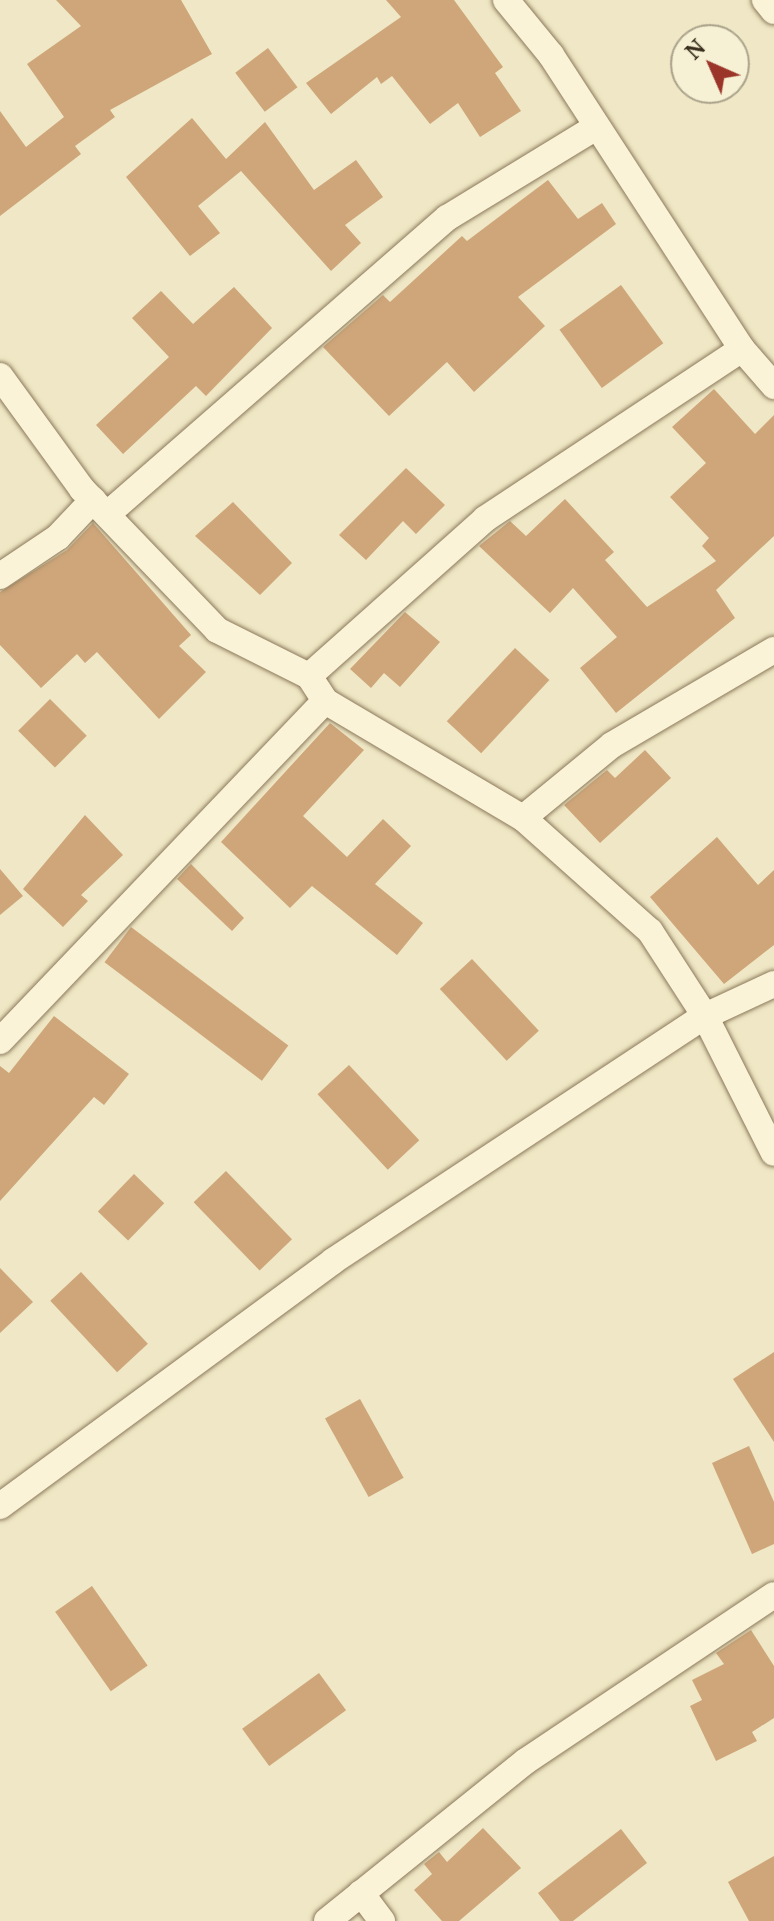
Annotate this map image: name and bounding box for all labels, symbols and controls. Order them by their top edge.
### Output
north arrow [670,24,750,104]
text: N [678,32,711,65]

